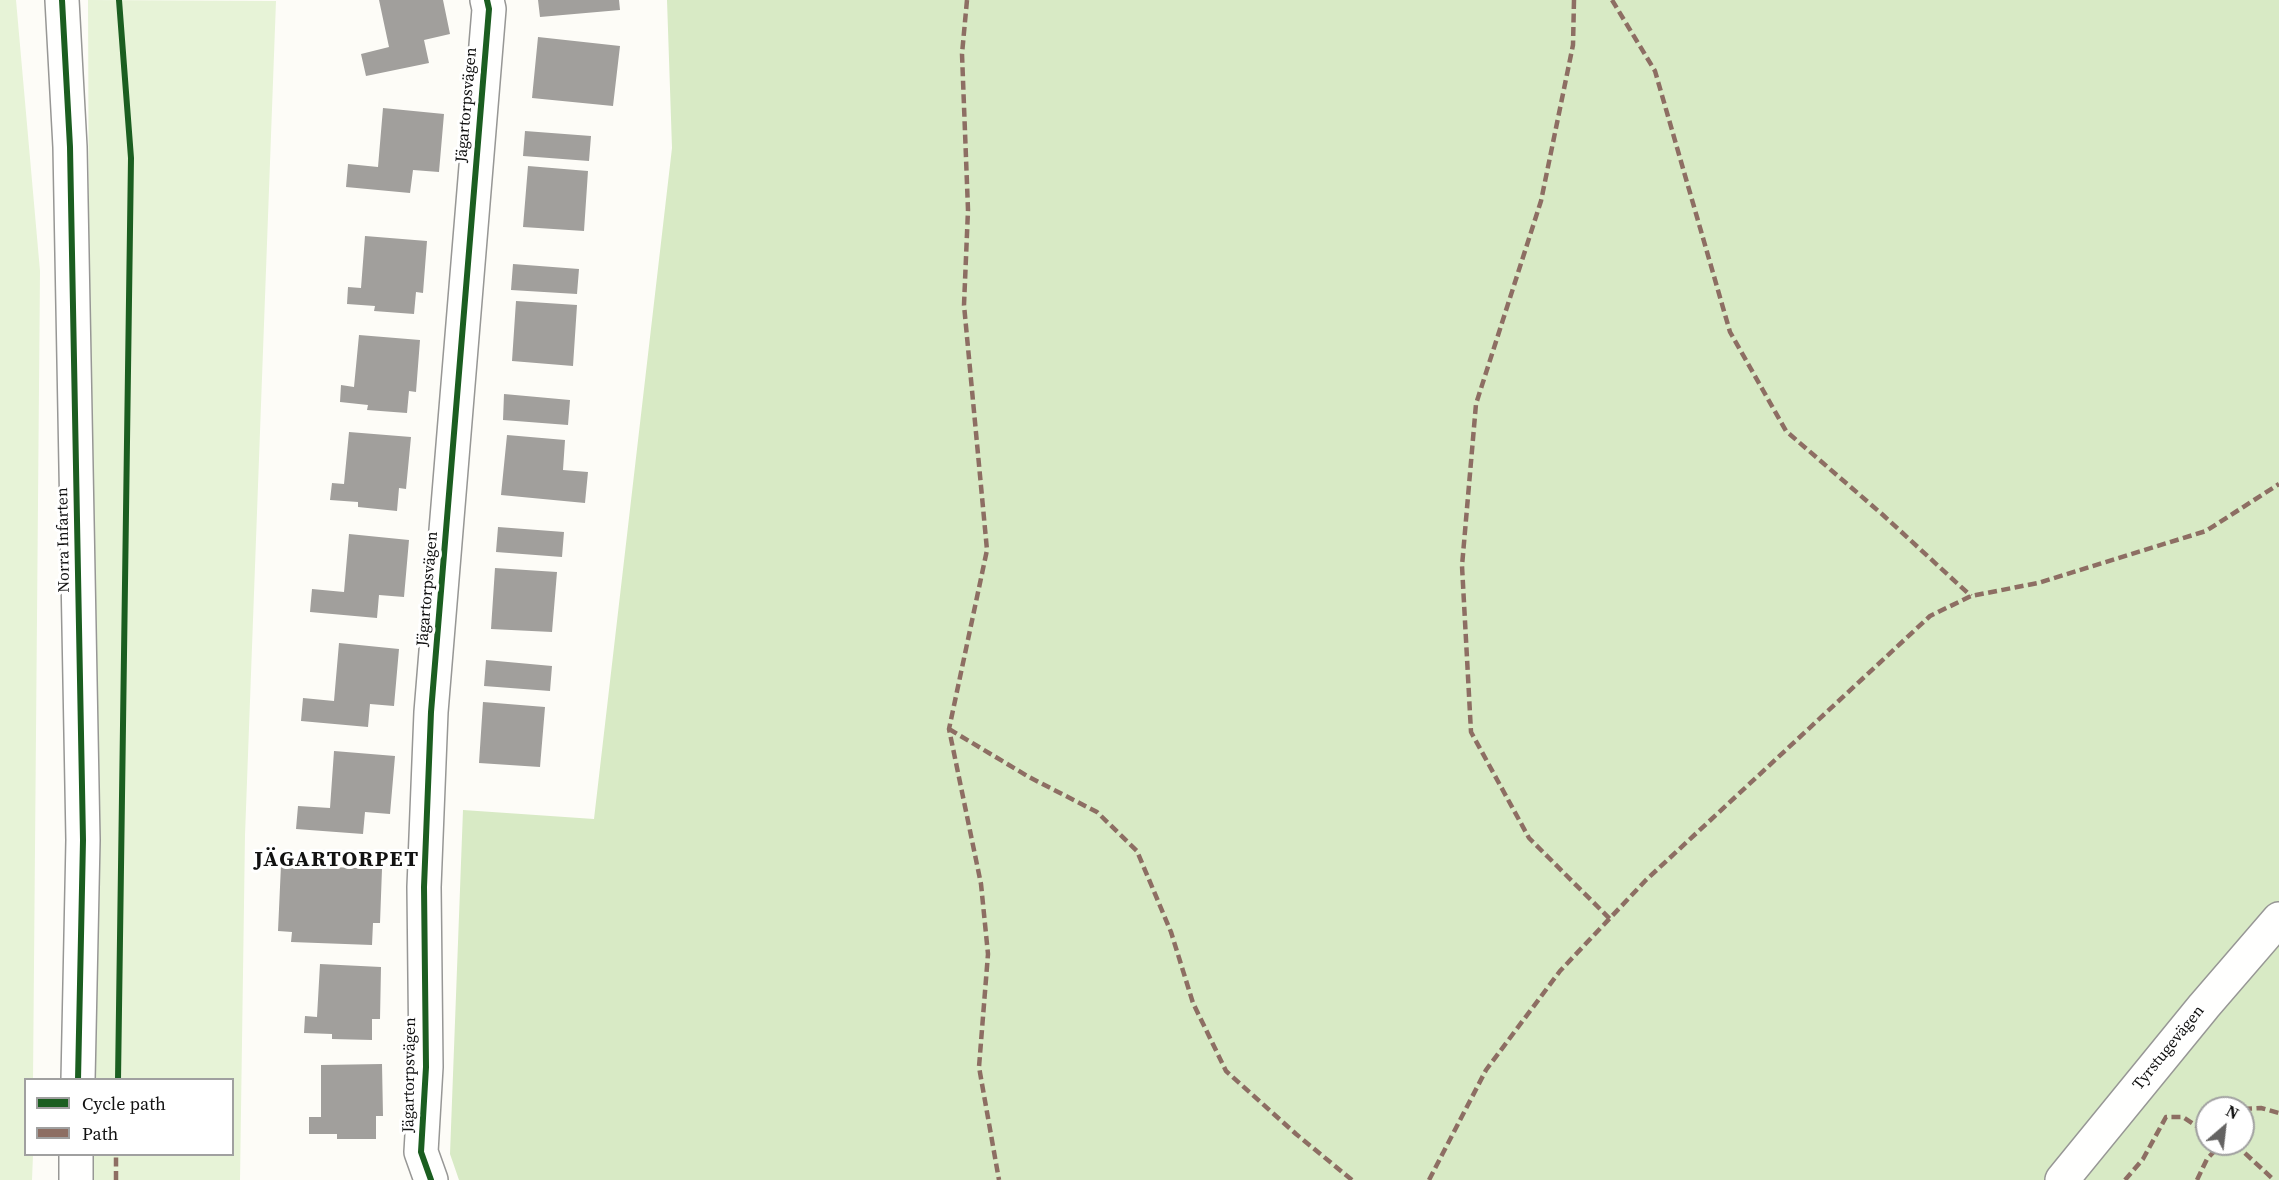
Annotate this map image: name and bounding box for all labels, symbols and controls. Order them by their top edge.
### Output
street label: Jägartorpsvägen [452,47,482,163]
street label: Norra Infarten [53,487,75,593]
street label: Jägartorpsvägen [413,531,443,647]
district label: JÄGARTORPET [254,847,420,873]
street label: Tyrstugevägen [2129,1002,2209,1094]
street label: Jägartorpsvägen [399,1017,421,1133]
legend [24,1078,234,1156]
text: Cycle path [82,1091,166,1116]
north arrow [2195,1096,2255,1156]
text: N [2222,1099,2243,1124]
text: Path [82,1121,118,1146]

